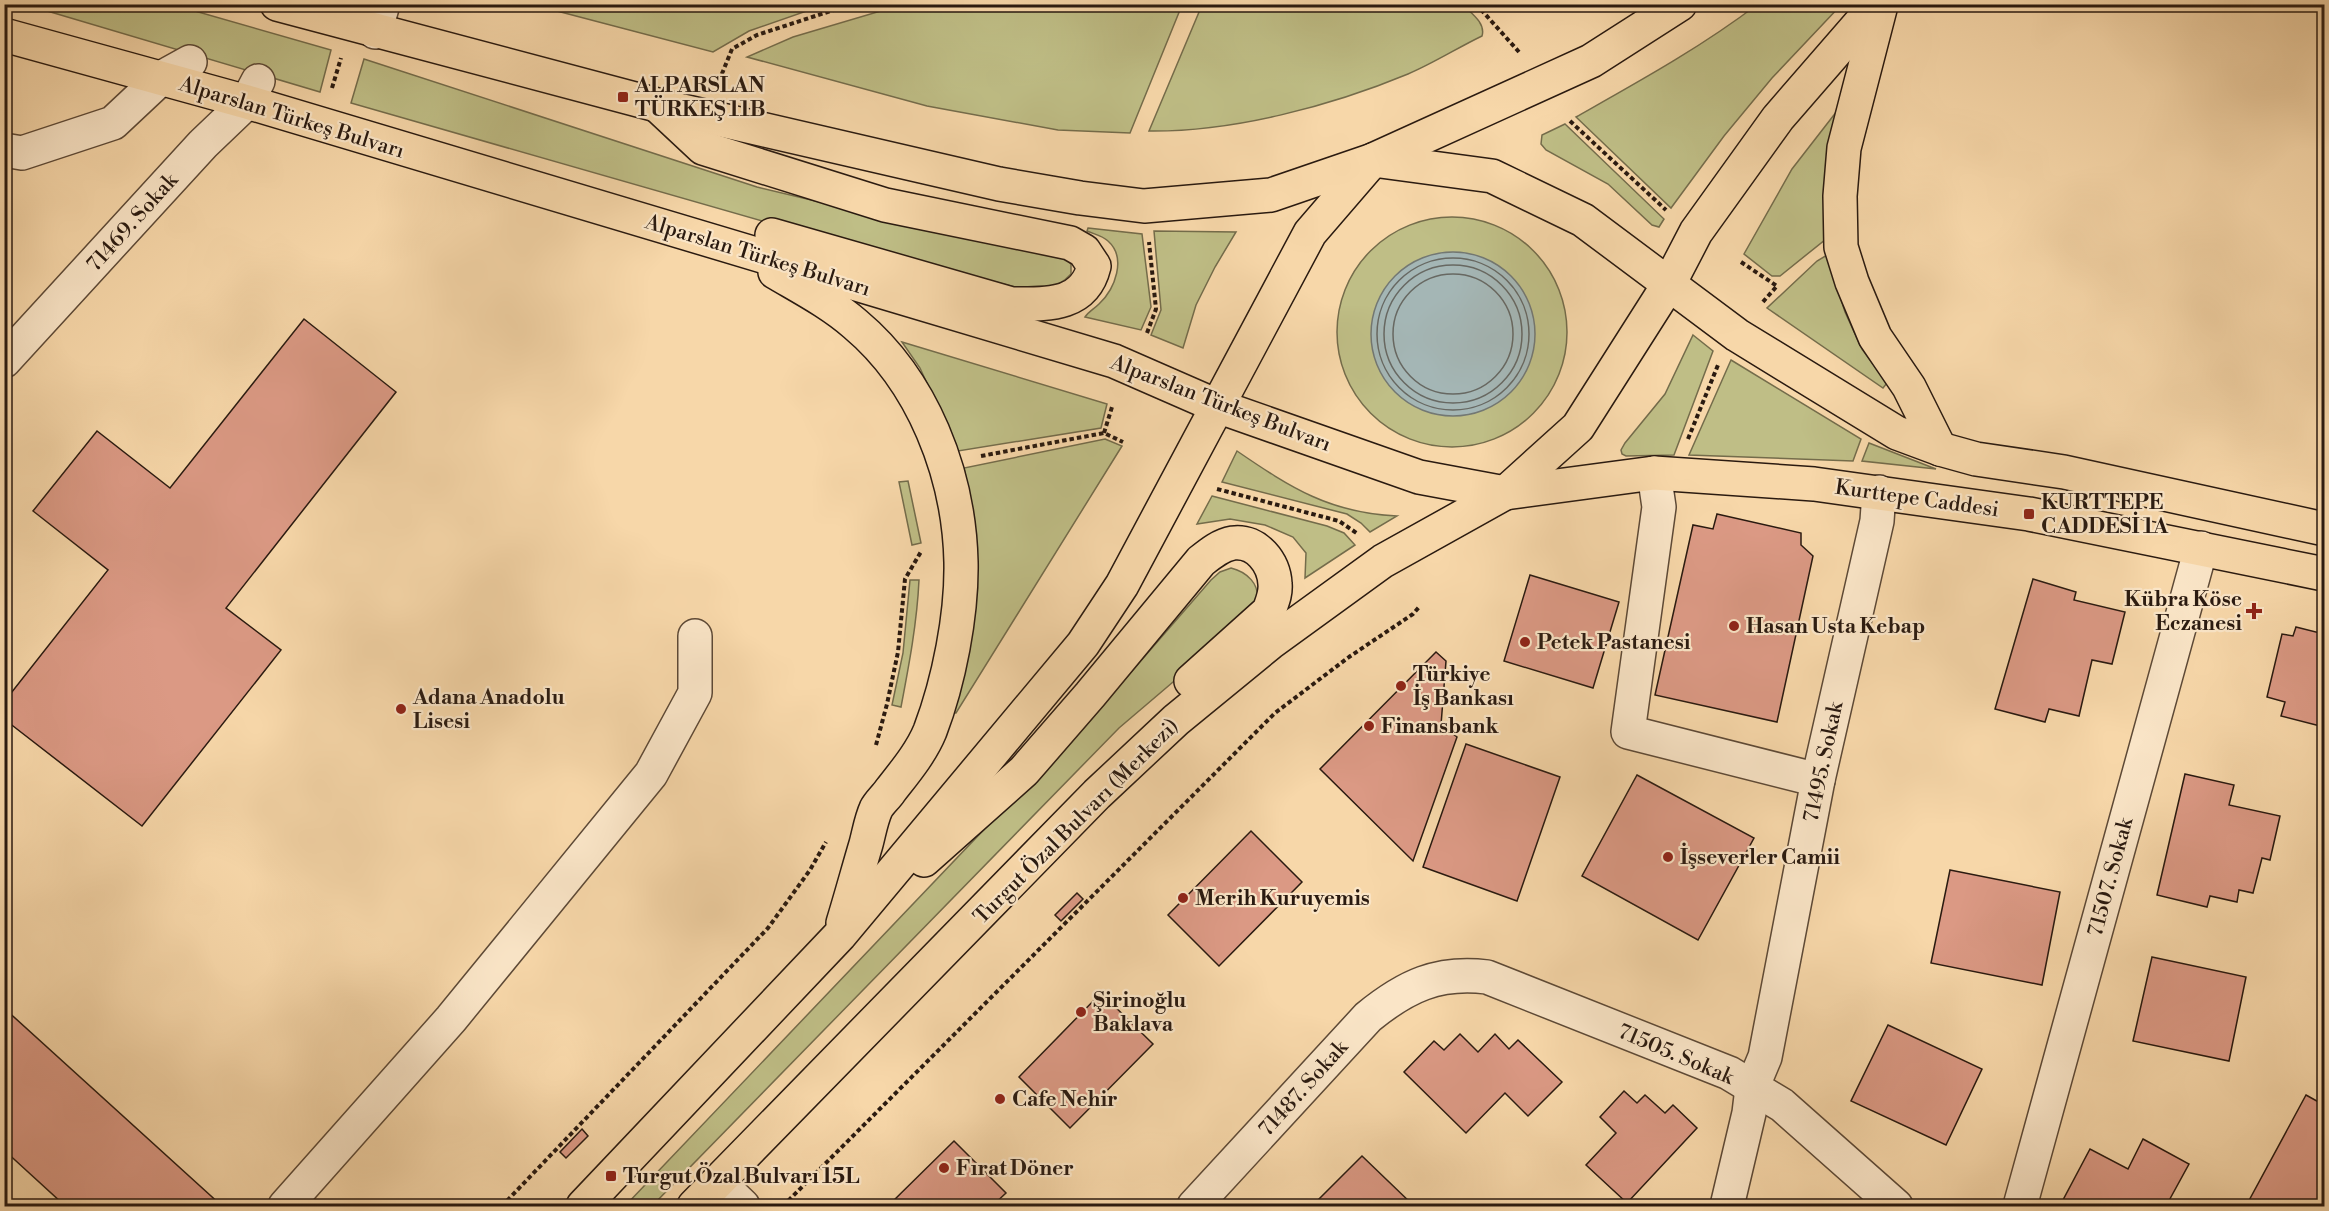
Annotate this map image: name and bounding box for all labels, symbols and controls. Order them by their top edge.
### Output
street label: Alparslan Türkeş Bulvarı [175,71,408,165]
place label: ALPARSLAN TÜRKEŞ 11B [634,73,766,123]
marker: ALPARSLAN TÜRKEŞ 11B [616,90,630,104]
street label: 71469. Sokak [82,167,184,277]
street label: Alparslan Türkeş Bulvarı [641,209,874,303]
street label: Alparslan Türkeş Bulvarı [1106,349,1335,458]
street label: Kurttepe Caddesi [1833,475,2001,523]
place label: KURTTEPE CADDESİ 1A [2041,490,2169,540]
marker: KURTTEPE CADDESİ 1A [2022,507,2036,521]
place label: Kübra Köse Eczanesi [2124,587,2242,637]
marker: Kübra Köse Eczanesi [2247,604,2261,618]
place label: Hasan Usta Kebap [1746,614,1925,640]
marker: Hasan Usta Kebap [1727,619,1741,633]
place label: Petek Pastanesi [1537,630,1691,656]
marker: Petek Pastanesi [1518,635,1532,649]
place label: Türkiye İş Bankası [1413,662,1514,712]
marker: Türkiye İş Bankası [1394,679,1408,693]
place label: Adana Anadolu Lisesi [412,685,565,735]
street label: 71495. Sokak [1799,699,1850,825]
marker: Adana Anadolu Lisesi [394,702,408,716]
street label: Turgut Özal Bulvarı (Merkezi) [967,712,1185,930]
place label: Finansbank [1381,714,1499,740]
marker: Finansbank [1362,719,1376,733]
street label: 71507. Sokak [2083,814,2140,939]
place label: İşseverler Camii [1680,842,1840,871]
marker: İşseverler Camii [1661,850,1675,864]
place label: Merih Kuruyemis [1195,886,1370,912]
marker: Merih Kuruyemis [1176,891,1190,905]
place label: Şirinoğlu Baklava [1093,988,1186,1038]
marker: Şirinoğlu Baklava [1074,1005,1088,1019]
street label: 71505. Sokak [1614,1019,1739,1091]
street label: 71487. Sokak [1254,1034,1355,1142]
place label: Cafe Nehir [1012,1087,1118,1113]
marker: Cafe Nehir [993,1092,1007,1106]
place label: Fırat Döner [956,1156,1074,1182]
place label: Turgut Özal Bulvarı 15L [623,1161,859,1190]
marker: Fırat Döner [937,1161,951,1175]
marker: Turgut Özal Bulvarı 15L [604,1169,618,1183]

